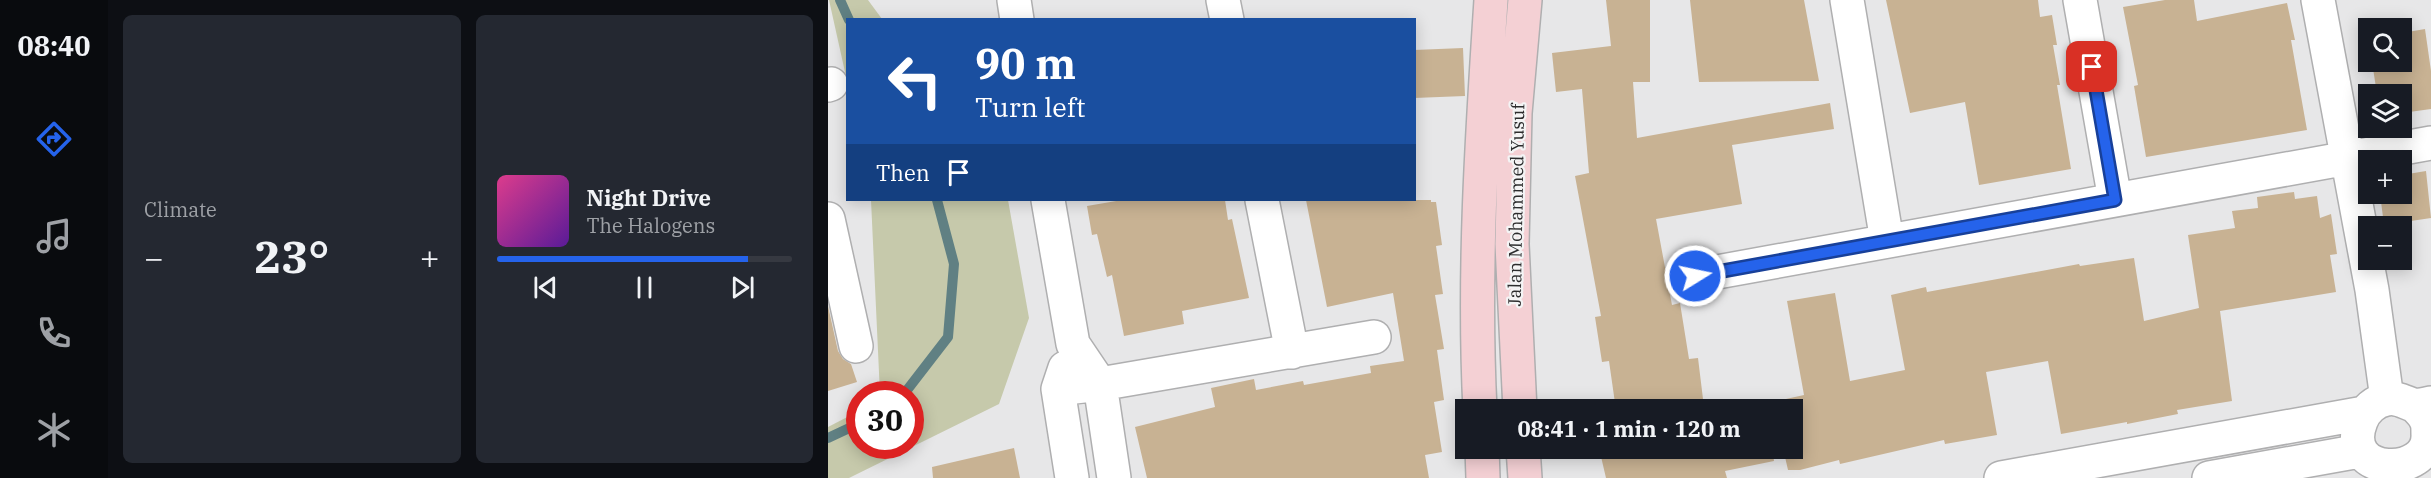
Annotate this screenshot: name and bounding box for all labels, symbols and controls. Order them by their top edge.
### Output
map controls [2358,18,2412,270]
button: search [2358,18,2412,72]
text: 08:40 [18,28,90,63]
text: 90 m [975,36,1076,91]
pin [2066,41,2117,92]
icon: left [876,42,954,120]
icon: arrive [2075,50,2108,83]
button: layers [2358,84,2412,138]
text: Turn left [975,89,1086,124]
street label: Jalan Mohammed Yusuf [1503,101,1529,307]
icon: directions [33,118,75,160]
button: + [2358,150,2412,204]
icon: arrive [942,156,975,189]
text: Then [876,158,930,187]
text: Night Drive [587,183,711,212]
text: Climate [144,196,217,223]
text: The Halogens [587,212,715,239]
icon: music [33,215,75,257]
button: − [2358,216,2412,270]
text: 23° [254,227,329,285]
text: − [144,236,164,279]
text: + [420,236,440,279]
position arrow [1663,244,1727,308]
icon: previous [529,271,562,304]
icon: pause [628,271,661,304]
icon: next [726,271,759,304]
icon: phone [33,312,75,354]
speed limit sign: 30 [846,381,924,459]
icon: climate [33,409,75,451]
text: 08:41 · 1 min · 120 m [1517,414,1741,443]

